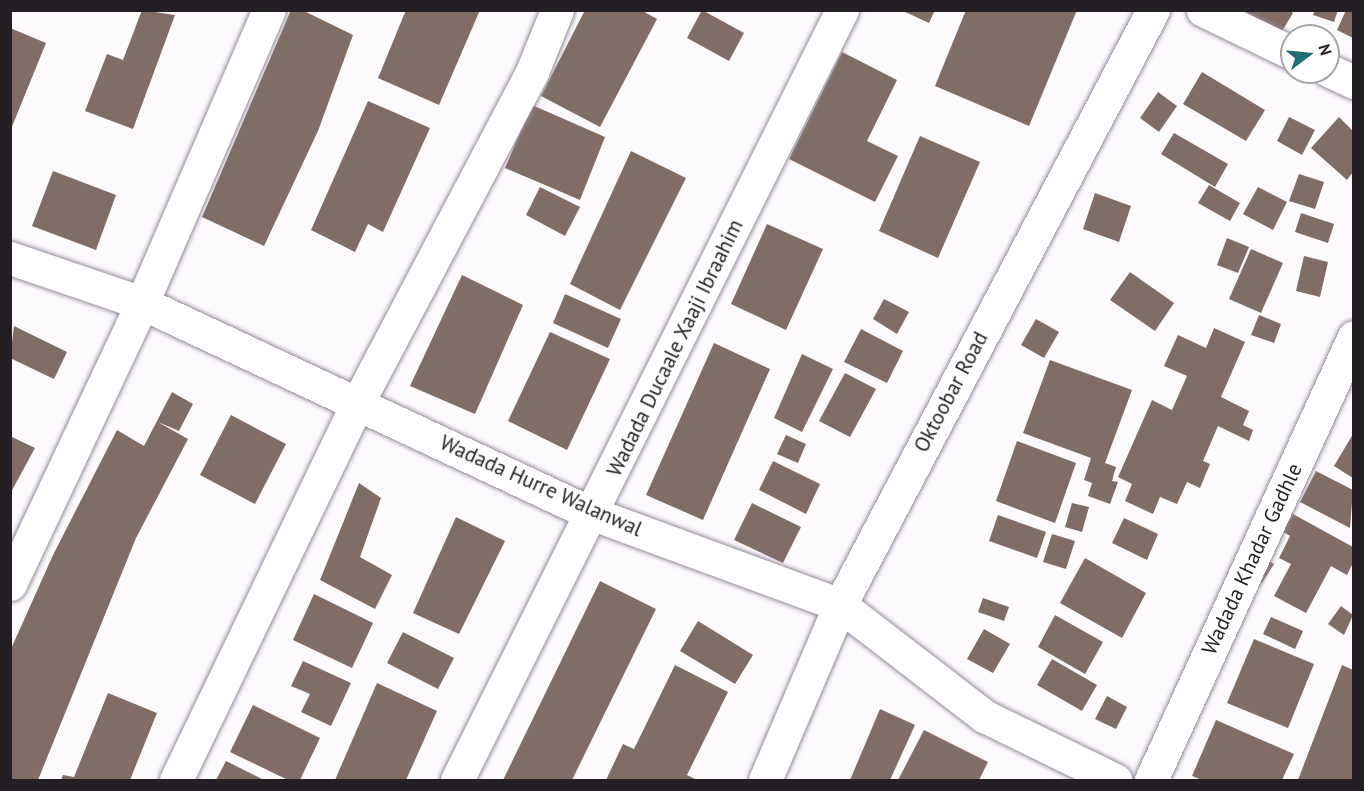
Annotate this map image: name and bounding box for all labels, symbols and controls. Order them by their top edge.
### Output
north arrow [1280,24,1340,84]
text: N [1314,42,1336,57]
street label: Wadada Ducaale Xaaji Ibraahim [602,215,748,481]
street label: Oktoobar Road [909,327,993,457]
street label: Wadada Hurre Walanwal [436,430,646,542]
street label: Wadada Khadar Gadhle [1197,459,1307,659]

